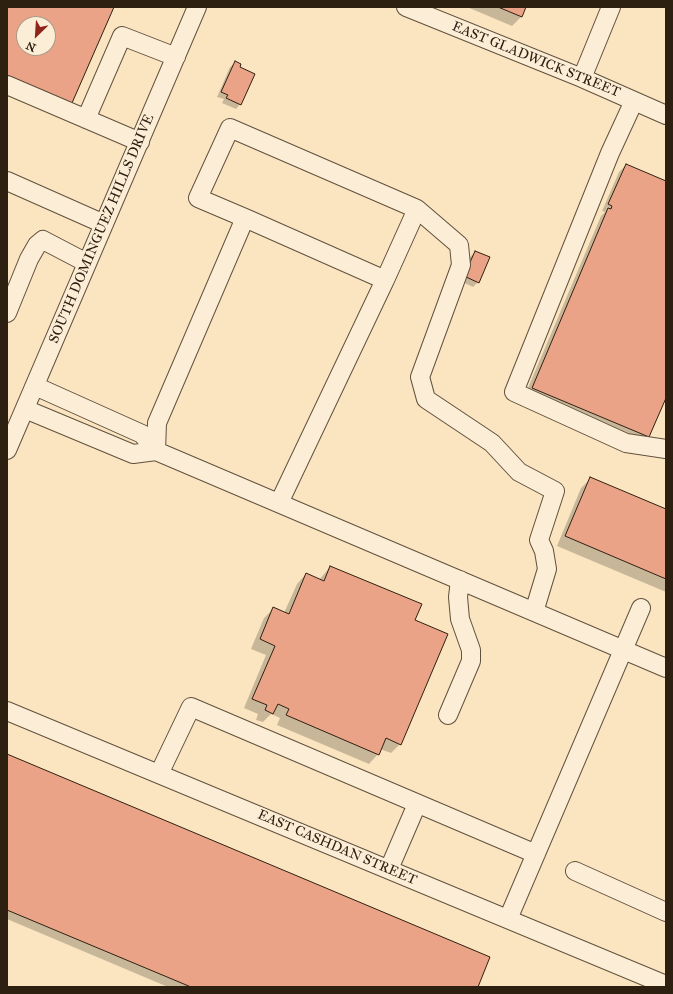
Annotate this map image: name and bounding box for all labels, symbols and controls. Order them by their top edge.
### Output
north arrow [16,16,56,56]
street label: EAST GLADWICK STREET [449,18,623,102]
text: N [24,39,38,54]
street label: SOUTH DOMINGUEZ HILLS DRIVE [46,112,158,346]
street label: EAST CASHDAN STREET [255,807,419,889]

